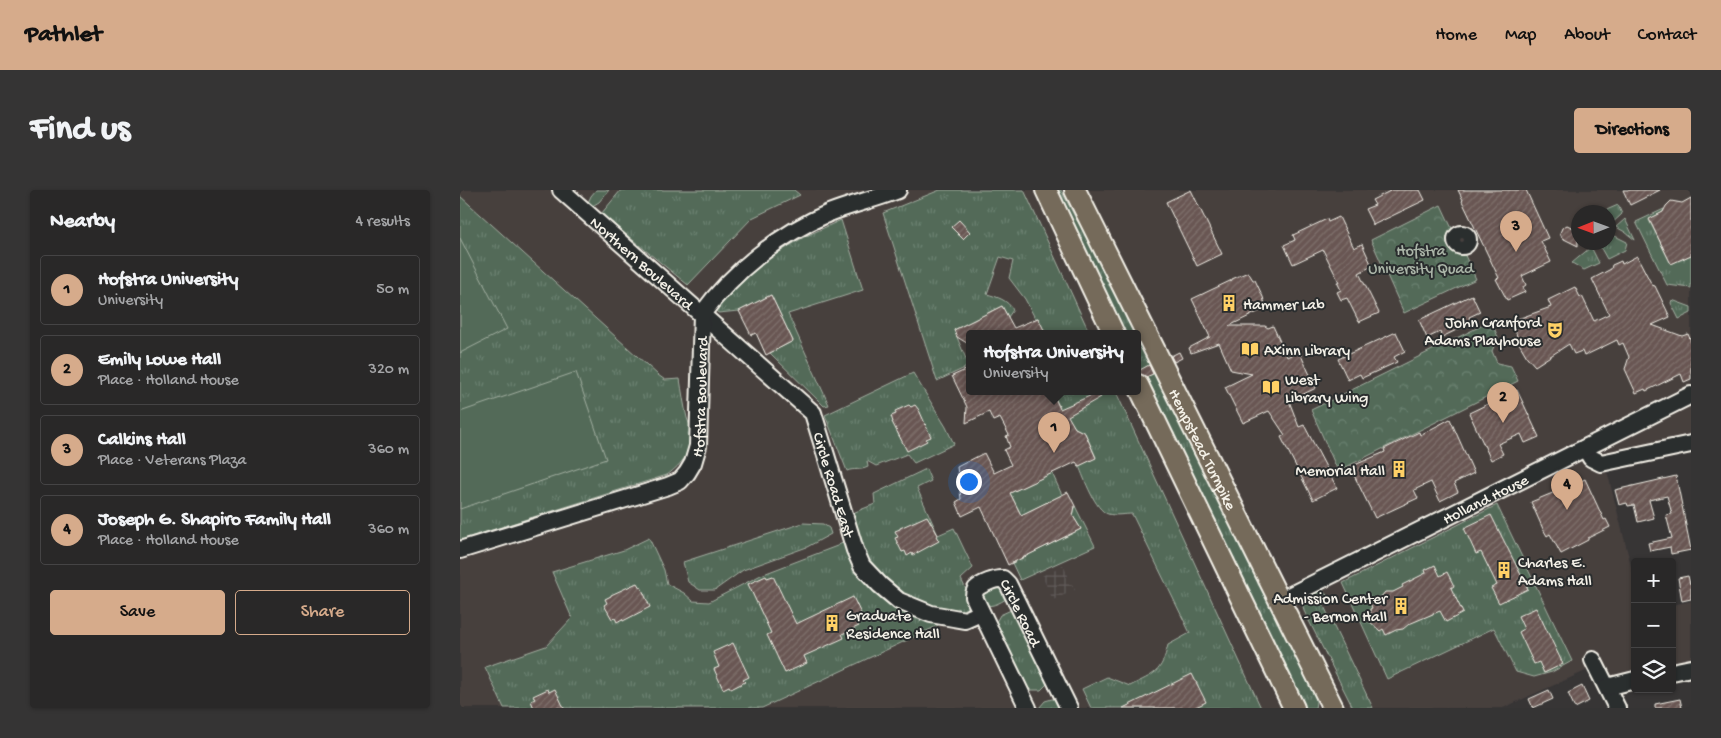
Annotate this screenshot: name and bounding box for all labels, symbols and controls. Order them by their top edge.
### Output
text: Pathlet [25,21,102,50]
text: Home [1435,25,1477,46]
text: Map [1505,25,1536,46]
text: About [1564,25,1610,46]
text: Contact [1638,25,1696,46]
button: Directions [1574,108,1691,153]
text: Find us [30,110,130,151]
north arrow [1571,205,1616,250]
text: Nearby [50,210,115,235]
pin: 3 [1500,211,1532,252]
text: 4 results [355,213,410,232]
street label: Northern Boulevard [585,214,697,317]
park label: Hofstra University Quad [1368,243,1475,280]
text: Hofstra University [98,269,238,292]
text: 1 [64,281,70,300]
text: 50 m [376,281,409,300]
text: University [98,292,163,311]
building icon: Hammer Lab [1219,293,1239,313]
place label: Hammer Lab [1243,297,1325,316]
place label: John Cranford Adams Playhouse [1425,315,1543,352]
theatre icon: John Cranford Adams Playhouse [1545,320,1565,340]
popup [966,330,1141,395]
street label: Hofstra Boulevard [689,335,714,460]
library icon: Axinn Library [1240,339,1260,359]
text: Hofstra University [983,342,1124,365]
place label: Axinn Library [1264,343,1350,362]
text: Emily Lowe Hall [98,349,221,372]
text: 2 [63,361,71,380]
text: 320 m [369,361,409,380]
text: University [983,365,1048,384]
text: Place · Holland House [98,372,239,391]
place label: West Library Wing [1285,372,1368,409]
library icon: West Library Wing [1261,377,1281,397]
pin: 2 [1487,382,1519,423]
street label: Hempstead Turnpike [1163,386,1239,515]
pin: 1 [1038,412,1070,453]
text: Calkins Hall [98,429,186,452]
street label: Circle Road East [806,430,857,541]
text: 3 [63,441,71,460]
text: 360 m [368,441,409,460]
text: Place · Veterans Plaza [98,452,246,471]
building icon: Memorial Hall [1389,459,1409,479]
place label: Memorial Hall [1296,463,1385,482]
your location [956,469,982,495]
pin: 4 [1551,469,1583,510]
street label: Holland House [1440,472,1533,531]
text: Joseph G. Shapiro Family Hall [98,509,331,532]
text: 4 [63,521,71,540]
text: 360 m [368,521,409,540]
text: Place · Holland House [98,532,239,551]
place label: Charles E. Adams Hall [1518,555,1592,592]
map controls [1631,558,1676,693]
button: + [1631,558,1676,603]
building icon: Charles E. Adams Hall [1494,560,1514,580]
street label: Circle Road [994,575,1044,652]
button: Save [50,590,225,635]
button: Share [235,590,410,635]
place label: Admission Center - Bernon Hall [1273,591,1388,628]
building icon: Admission Center - Bernon Hall [1391,596,1411,616]
button: − [1631,603,1676,648]
place label: Graduate Residence Hall [846,608,940,645]
building icon: Graduate Residence Hall [822,613,842,633]
button: layers [1631,648,1676,693]

